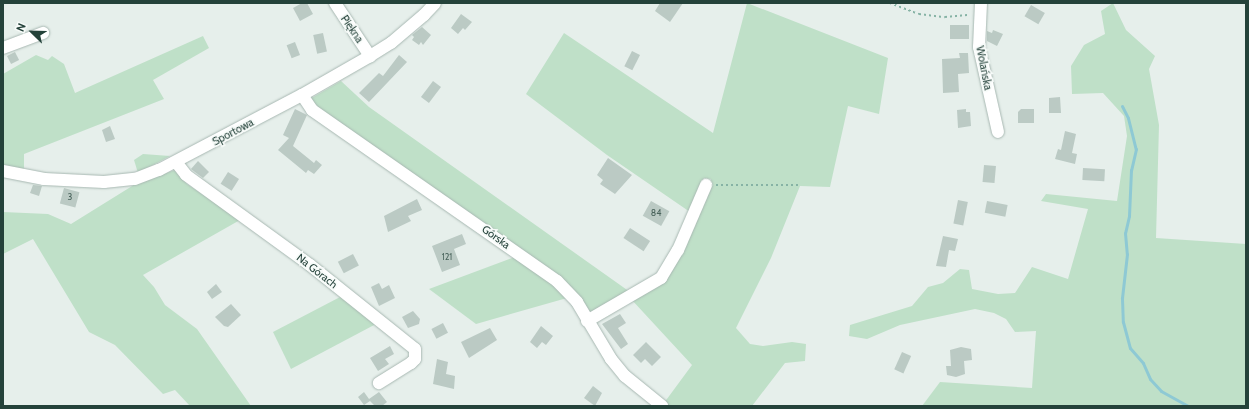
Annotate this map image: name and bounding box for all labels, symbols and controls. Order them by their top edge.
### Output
north arrow [12,12,52,52]
street label: Piękna [338,13,366,45]
text: N [13,21,29,34]
street label: Wolańska [973,45,995,91]
street label: Sportowa [210,116,256,148]
house number: 3 [68,192,72,202]
house number: 84 [651,208,661,218]
street label: Górska [479,222,513,252]
street label: Na Górach [294,251,340,291]
house number: 121 [442,252,452,262]

